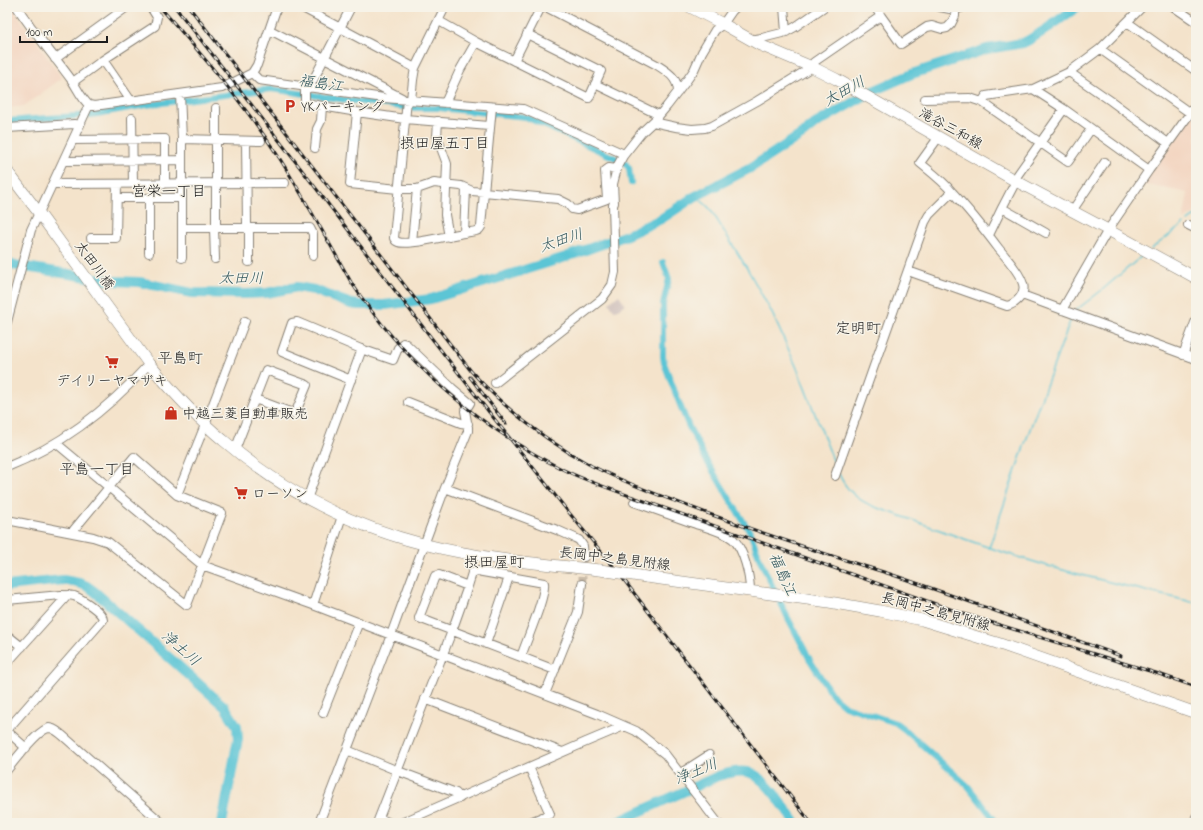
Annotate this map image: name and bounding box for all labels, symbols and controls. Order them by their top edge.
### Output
scale bar [20,18,107,44]
text: 100 m [26,24,53,42]
water label: 福島江 [297,70,346,98]
water label: 太田川 [819,71,870,112]
place label: YKパーキング [301,97,384,118]
parking icon: YKパーキング [282,98,298,114]
street label: 滝谷三和線 [915,103,986,155]
district label: 摂田屋五丁目 [400,133,490,155]
district label: 宮栄一丁目 [131,181,207,203]
water label: 太田川 [537,224,586,258]
street label: 太田川橋 [69,237,119,295]
water label: 太田川 [218,268,264,290]
district label: 定明町 [835,318,881,340]
district label: 平島町 [157,348,203,370]
supermarket icon: デイリーヤマザキ [104,354,120,370]
place label: デイリーヤマザキ [56,371,168,392]
place label: 中越三菱自動車販売 [182,404,308,425]
shop icon: 中越三菱自動車販売 [163,405,179,421]
district label: 平島一丁目 [59,459,135,481]
place label: ローソン [252,484,308,505]
supermarket icon: ローソン [233,485,249,501]
street label: 長岡中之島見附線 [558,542,672,577]
water label: 福島江 [763,549,802,600]
district label: 摂田屋町 [464,552,525,574]
street label: 長岡中之島見附線 [879,588,992,637]
water label: 浄土川 [156,626,205,672]
water label: 浄土川 [671,753,721,791]

